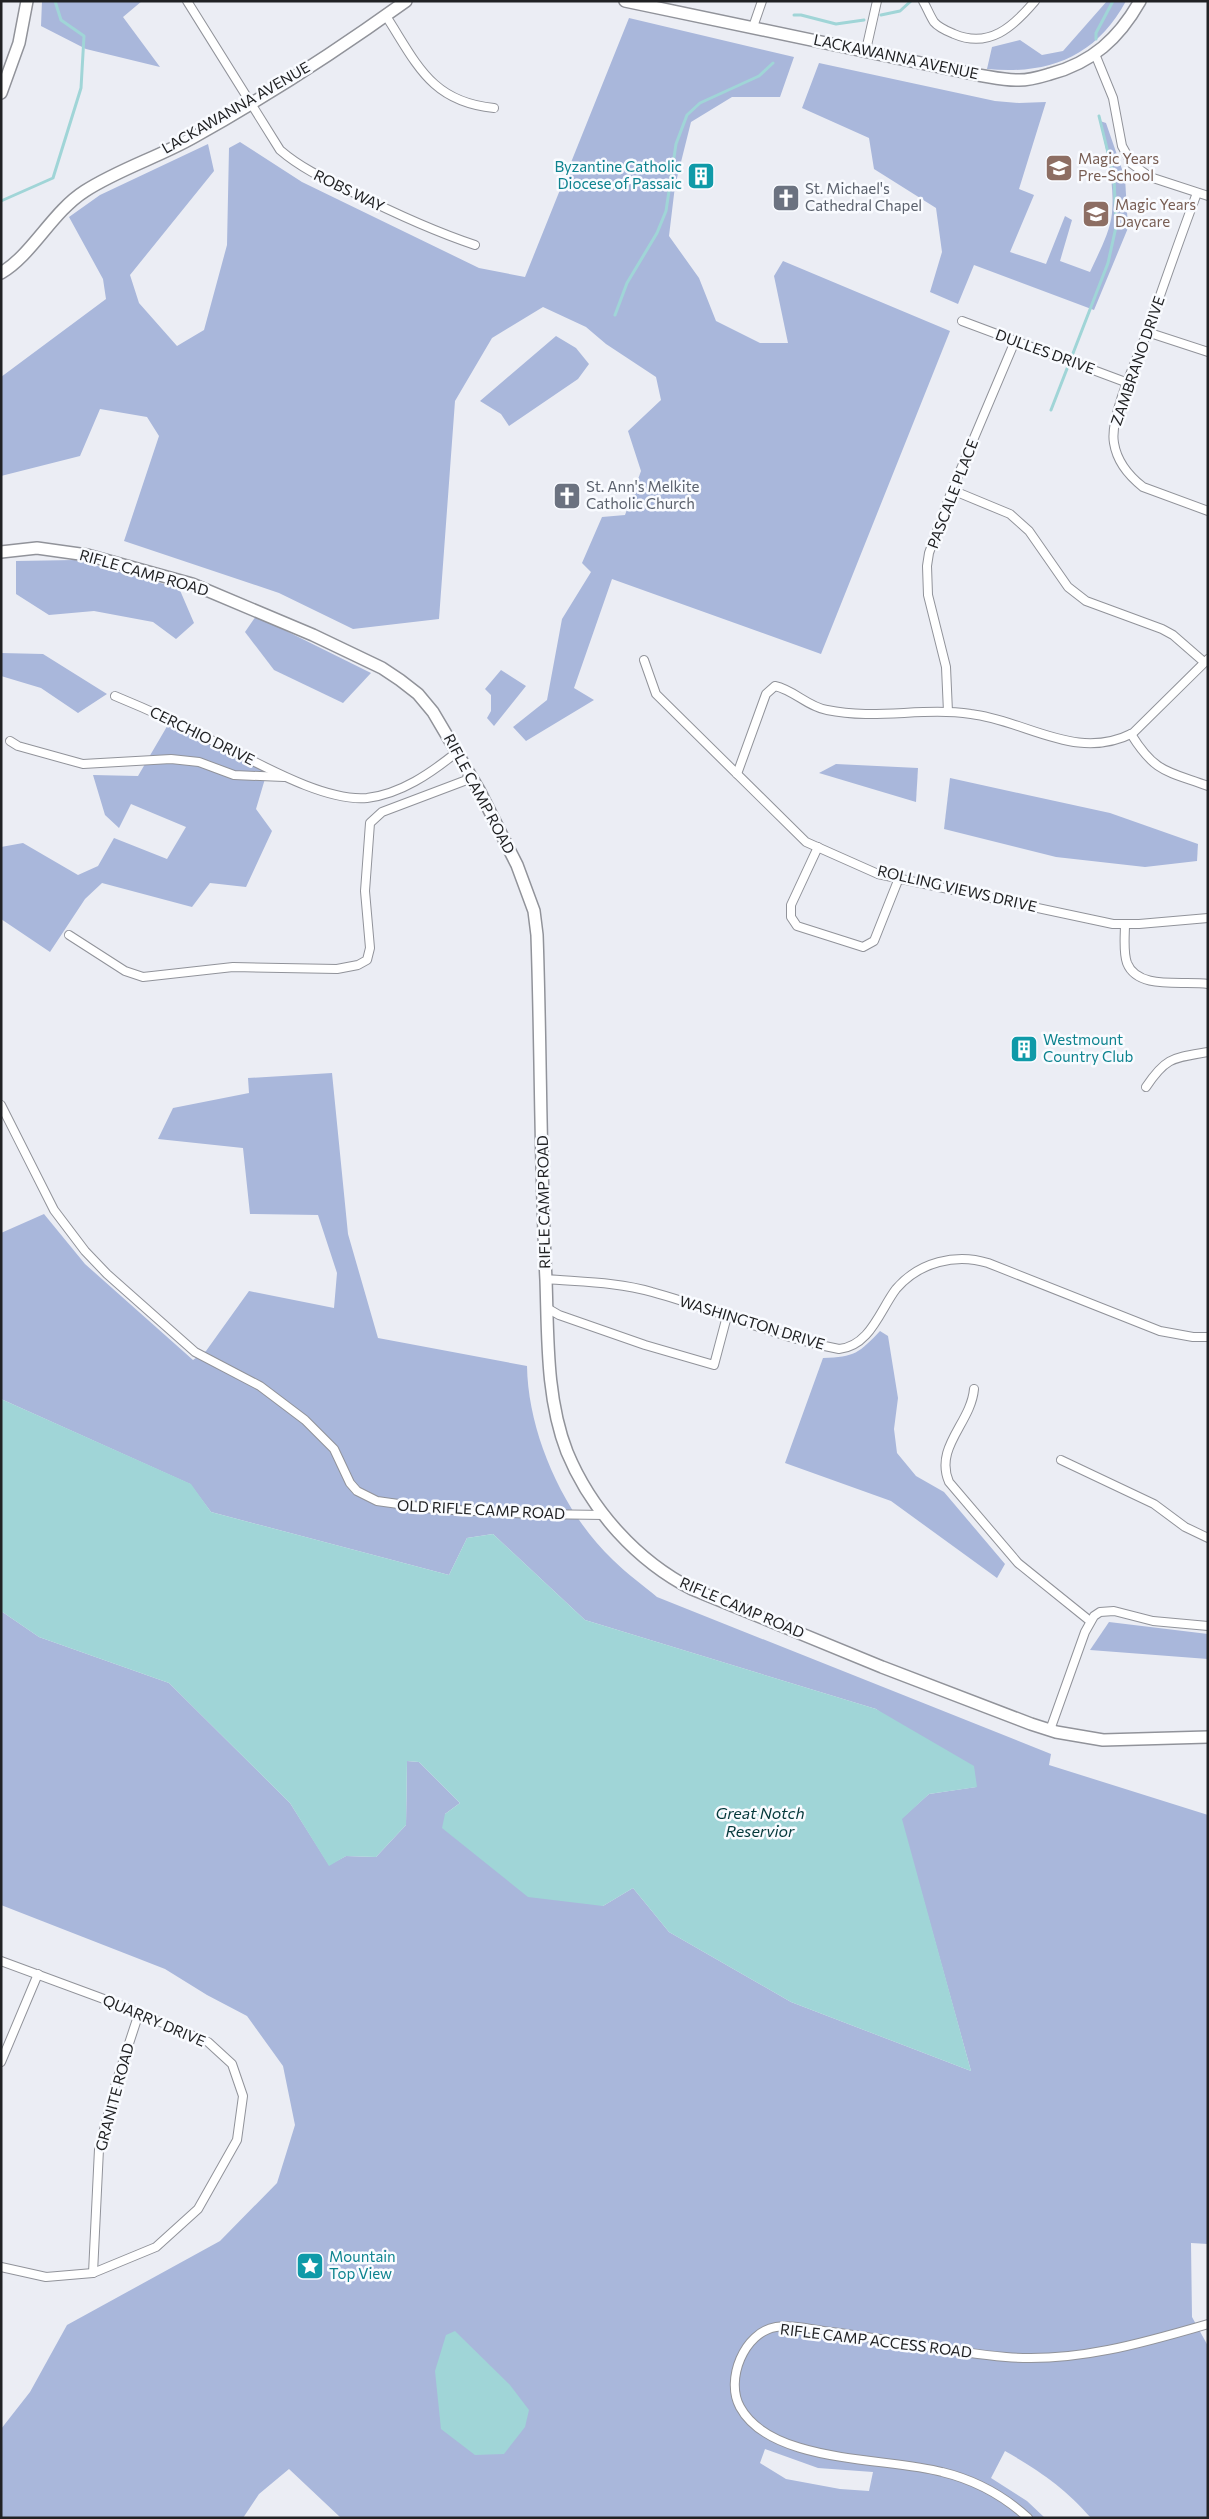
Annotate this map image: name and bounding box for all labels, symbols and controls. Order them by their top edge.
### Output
street label: LACKAWANNA AVENUE [812,30,980,82]
street label: LACKAWANNA AVENUE [158,57,313,157]
place label: Magic Years Pre-School [1078,149,1159,184]
school or university icon: Magic Years Pre-School [1044,153,1074,183]
place label: Byzantine Catholic Diocese of Passaic [554,157,682,192]
building icon: Byzantine Catholic Diocese of Passaic [686,161,716,191]
street label: ROBS WAY [311,165,388,215]
place label: St. Michael's Cathedral Chapel [805,179,922,214]
church icon: St. Michael's Cathedral Chapel [771,183,801,213]
place label: Magic Years Daycare [1115,195,1196,230]
school or university icon: Magic Years Daycare [1081,199,1111,229]
street label: ZAMBRANO DRIVE [1106,293,1168,428]
street label: DULLES DRIVE [993,325,1097,377]
street label: PASCALE PLACE [923,436,981,551]
place label: St. Ann's Melkite Catholic Church [586,477,700,512]
church icon: St. Ann's Melkite Catholic Church [552,481,582,511]
street label: RIFLE CAMP ROAD [78,545,211,599]
street label: CERCHIO DRIVE [147,702,258,768]
street label: RIFLE CAMP ROAD [441,730,519,857]
street label: ROLLING VIEWS DRIVE [876,861,1039,915]
place label: Westmount Country Club [1043,1030,1133,1065]
building icon: Westmount Country Club [1009,1034,1039,1064]
street label: RIFLE CAMP ROAD [533,1135,553,1269]
street label: WASHINGTON DRIVE [677,1291,827,1353]
street label: OLD RIFLE CAMP ROAD [397,1496,566,1522]
street label: RIFLE CAMP ROAD [677,1573,807,1641]
water label: Great Notch Reservior [715,1803,805,1840]
street label: QUARRY DRIVE [100,1990,209,2050]
street label: GRANITE ROAD [91,2041,137,2153]
place label: Mountain Top View [329,2247,396,2282]
place icon: Mountain Top View [295,2251,325,2281]
street label: RIFLE CAMP ACCESS ROAD [779,2319,973,2361]

